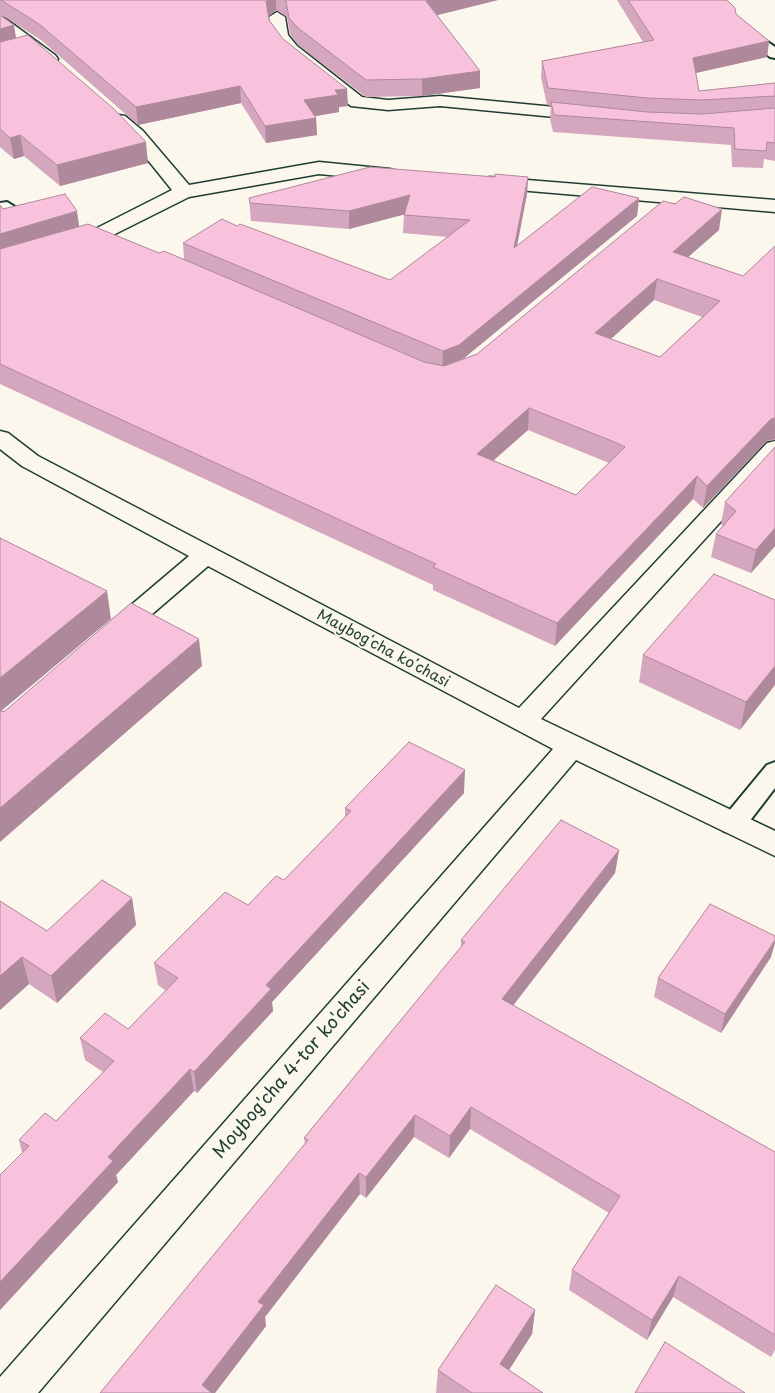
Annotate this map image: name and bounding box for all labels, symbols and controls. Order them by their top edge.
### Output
street label: Maybogʻcha koʻchasi [313,606,453,692]
street label: Moybog'cha 4-tor ko'chasi [209,977,375,1163]

